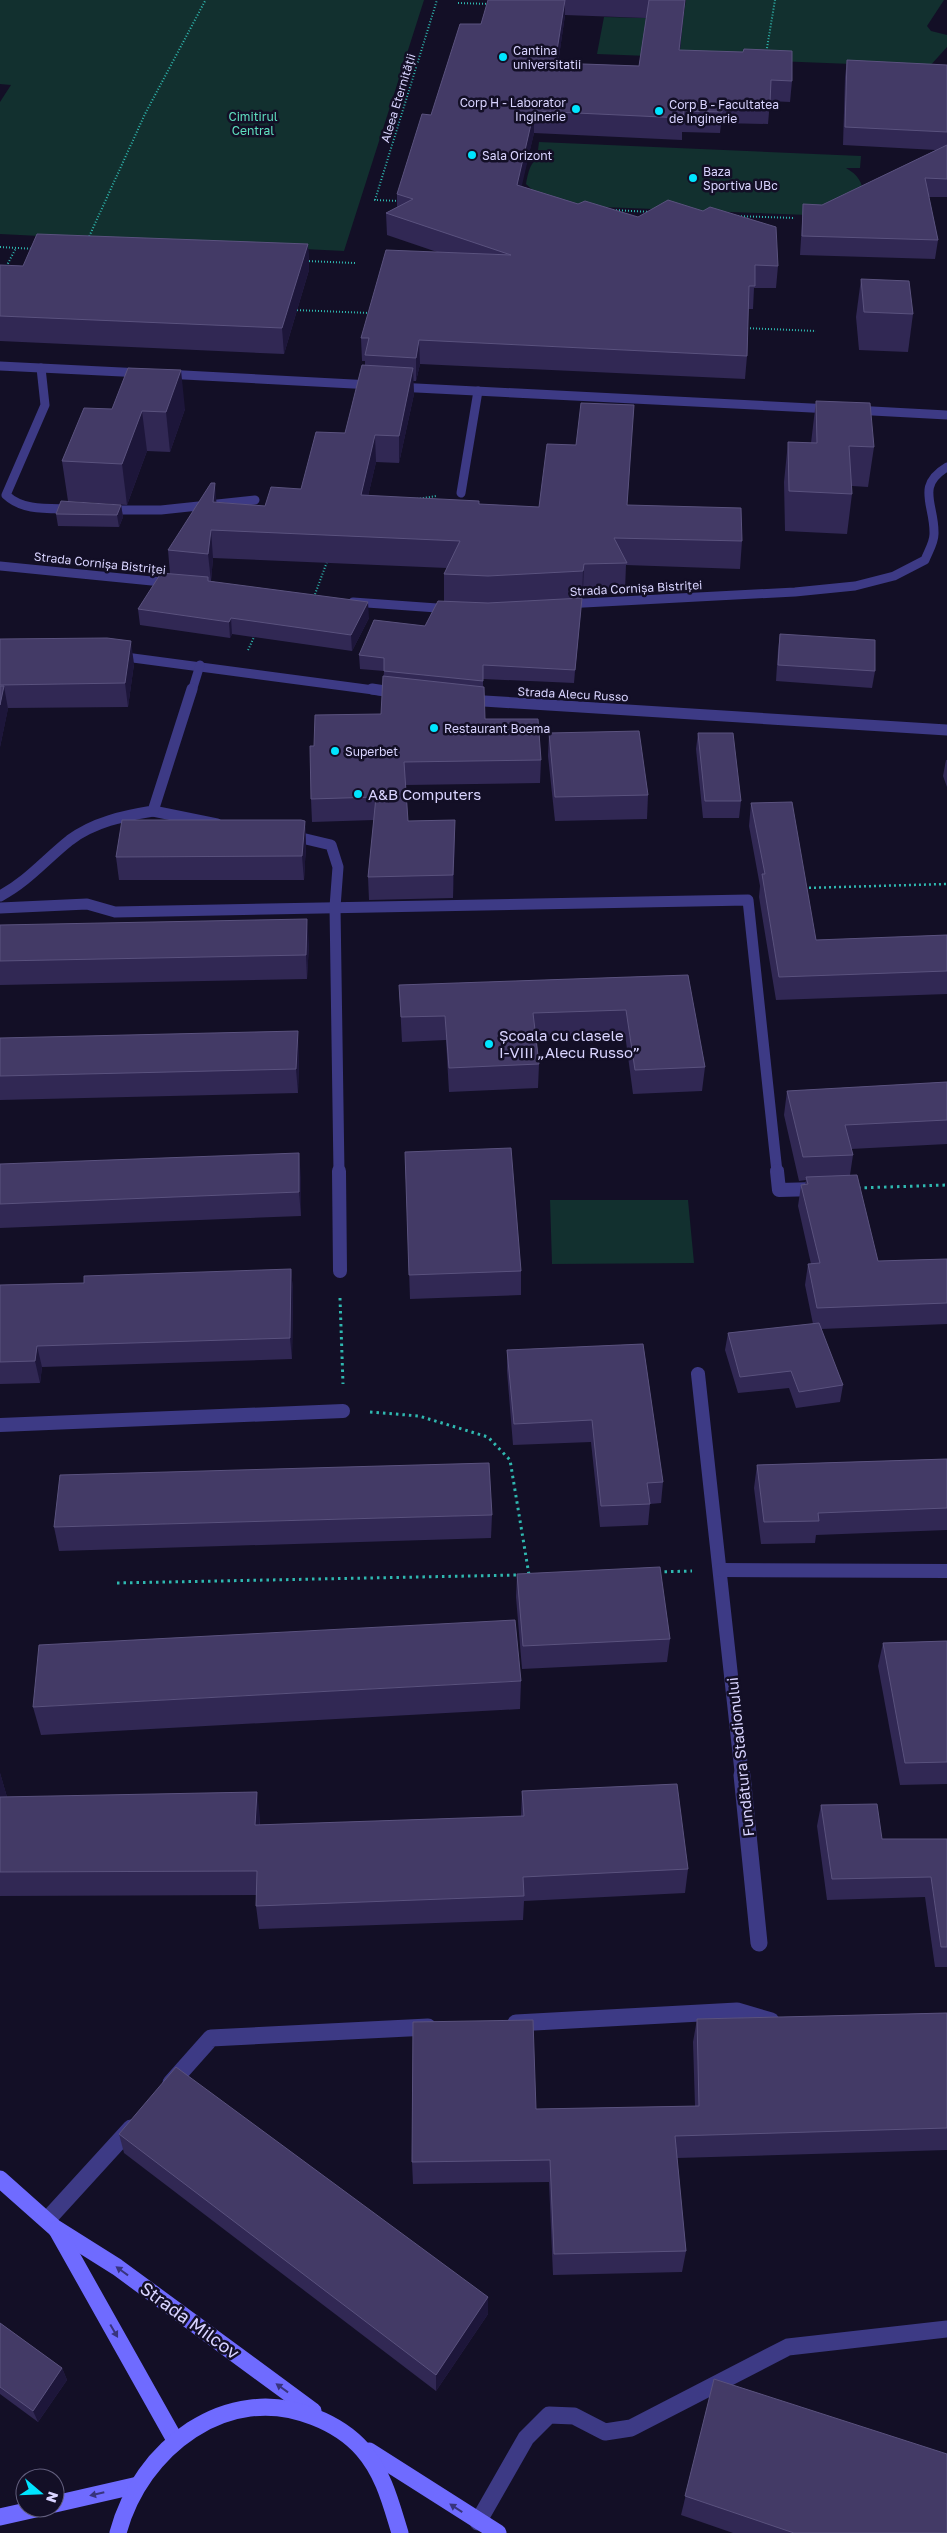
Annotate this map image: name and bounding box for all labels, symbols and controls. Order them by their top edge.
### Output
place label: Cantina universitatii [513,43,581,72]
marker: Cantina universitatii [497,51,509,63]
street label: Aleea Eternității [377,52,419,144]
place label: Corp H - Laborator Inginerie [460,95,566,124]
place label: Corp B - Facultatea de Inginerie [669,97,779,126]
marker: Corp H - Laborator Inginerie [570,103,582,115]
marker: Corp B - Facultatea de Inginerie [653,105,665,117]
park label: Cimitirul Central [228,109,278,138]
place label: Sala Orizont [482,148,552,163]
marker: Sala Orizont [466,149,478,161]
place label: Baza Sportiva UBc [703,164,778,193]
marker: Baza Sportiva UBc [687,172,699,184]
street label: Strada Cornișa Bistriței [33,549,167,577]
street label: Strada Cornișa Bistriței [569,577,703,599]
street label: Strada Alecu Russo [517,684,629,704]
place label: Restaurant Boema [444,721,550,736]
marker: Restaurant Boema [428,722,440,734]
place label: Superbet [345,744,398,759]
marker: Superbet [329,745,341,757]
place label: A&B Computers [368,785,481,803]
marker: A&B Computers [352,788,364,800]
place label: Școala cu clasele I-VIII „Alecu Russo” [499,1026,640,1061]
marker: Școala cu clasele I-VIII „Alecu Russo” [483,1038,495,1050]
street label: Fundătura Stadionului [723,1676,757,1838]
one-way arrow [116,2266,129,2276]
street label: Strada Milcov [136,2277,244,2363]
one-way arrow [109,2324,118,2338]
one-way arrow [275,2383,289,2393]
north arrow [15,2468,65,2518]
text: N [43,2490,63,2505]
one-way arrow [89,2490,104,2498]
one-way arrow [450,2503,463,2512]

